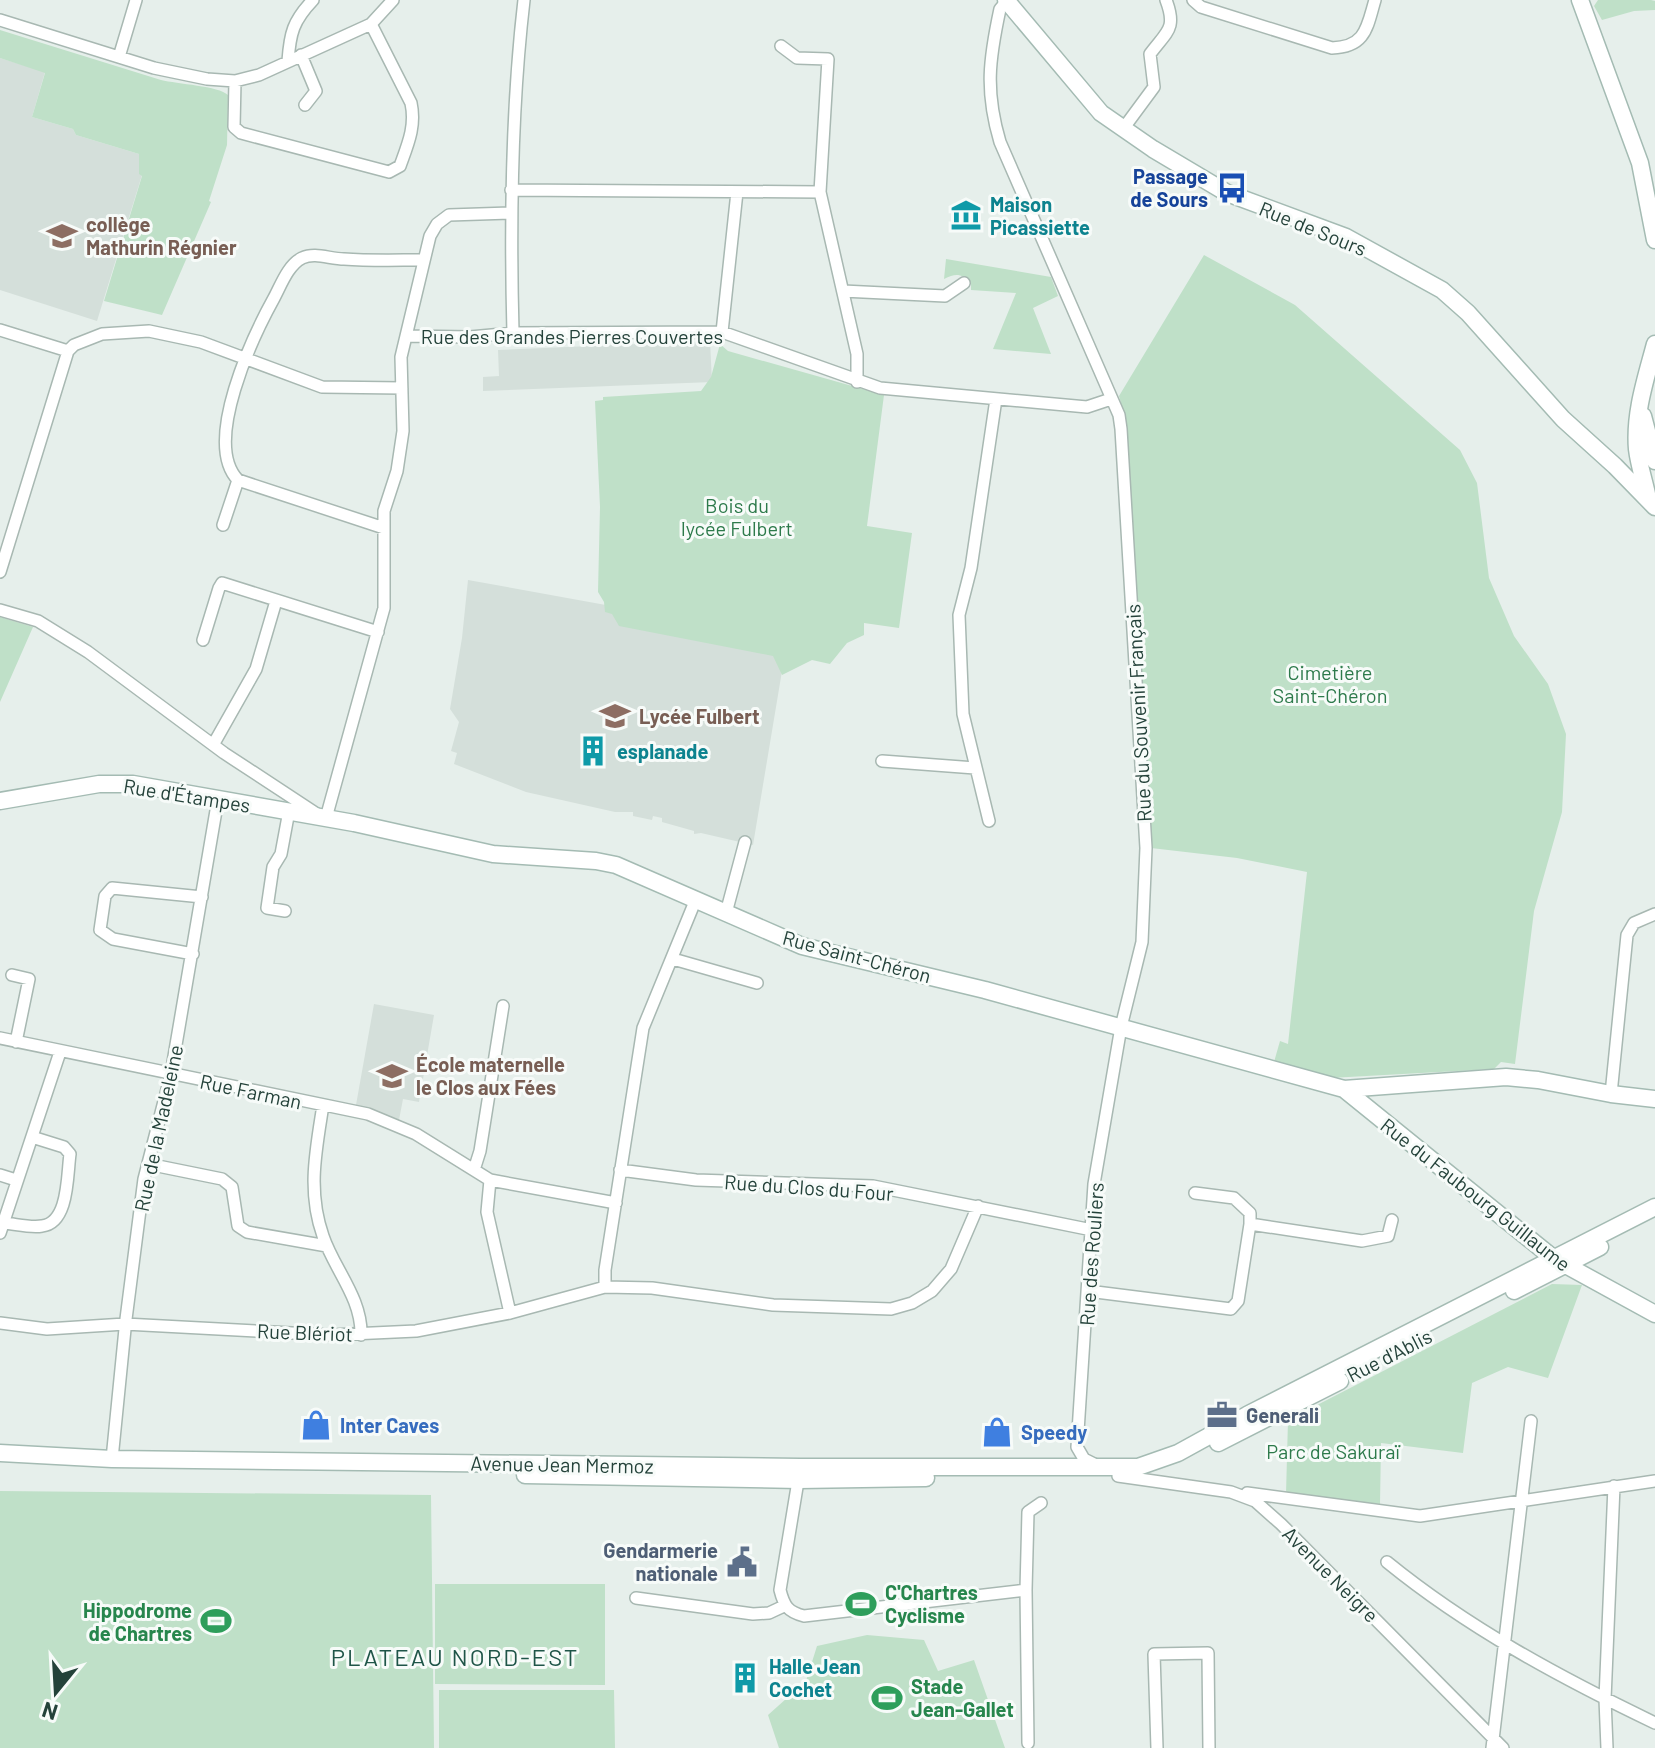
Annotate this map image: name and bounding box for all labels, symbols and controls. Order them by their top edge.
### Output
place label: Passage de Sours [1130,164,1208,211]
bus stop icon: Passage de Sours [1215,171,1249,205]
place label: Maison Picassiette [990,192,1090,239]
street label: Rue de Sours [1256,196,1370,260]
museum icon: Maison Picassiette [949,198,983,232]
place label: collège Mathurin Régnier [86,212,237,259]
school or university icon: collège Mathurin Régnier [45,219,79,253]
street label: Rue des Grandes Pierres Couvertes [421,324,723,348]
park label: Bois du lycée Fulbert [681,493,793,540]
street label: Rue du Souvenir Français [1120,603,1156,823]
park label: Cimetière Saint-Chéron [1273,660,1387,707]
school or university icon: Lycée Fulbert [598,699,632,733]
place label: Lycée Fulbert [639,704,760,728]
building icon: esplanade [576,734,610,768]
place label: esplanade [617,739,708,763]
street label: Rue d'Étampes [122,773,252,817]
street label: Rue Saint-Chéron [780,925,934,987]
street label: Rue de la Madeleine [129,1042,187,1214]
place label: École maternelle le Clos aux Fées [416,1052,565,1099]
school or university icon: École maternelle le Clos aux Fées [375,1059,409,1093]
street label: Rue Farman [198,1069,304,1113]
street label: Rue du Faubourg Guillaume [1376,1112,1576,1276]
street label: Rue du Clos du Four [724,1169,894,1205]
street label: Rue des Rouliers [1074,1182,1108,1326]
street label: Rue Blériot [257,1318,353,1346]
street label: Rue d'Ablis [1342,1323,1436,1387]
office icon: Generali [1205,1398,1239,1432]
place label: Generali [1246,1403,1319,1427]
shop icon: Inter Caves [299,1408,333,1442]
place label: Inter Caves [340,1413,439,1437]
shop icon: Speedy [980,1415,1014,1449]
place label: Speedy [1021,1420,1087,1444]
park label: Parc de Sakuraï [1266,1439,1400,1463]
street label: Avenue Jean Mermoz [470,1450,654,1478]
street label: Avenue Neigre [1278,1521,1384,1627]
place label: Gendarmerie nationale [603,1538,718,1585]
public building icon: Gendarmerie nationale [725,1545,759,1579]
place label: C'Chartres Cyclisme [885,1580,978,1627]
sports icon: C'Chartres Cyclisme [844,1587,878,1621]
place label: Hippodrome de Chartres [83,1598,192,1645]
sports icon: Hippodrome de Chartres [199,1604,233,1638]
district label: PLATEAU NORD-EST [331,1642,579,1671]
north arrow [16,1652,96,1732]
place label: Halle Jean Cochet [769,1654,861,1701]
building icon: Halle Jean Cochet [728,1661,762,1695]
place label: Stade Jean-Gallet [911,1674,1014,1721]
sports icon: Stade Jean-Gallet [870,1681,904,1715]
text: N [39,1697,60,1727]

